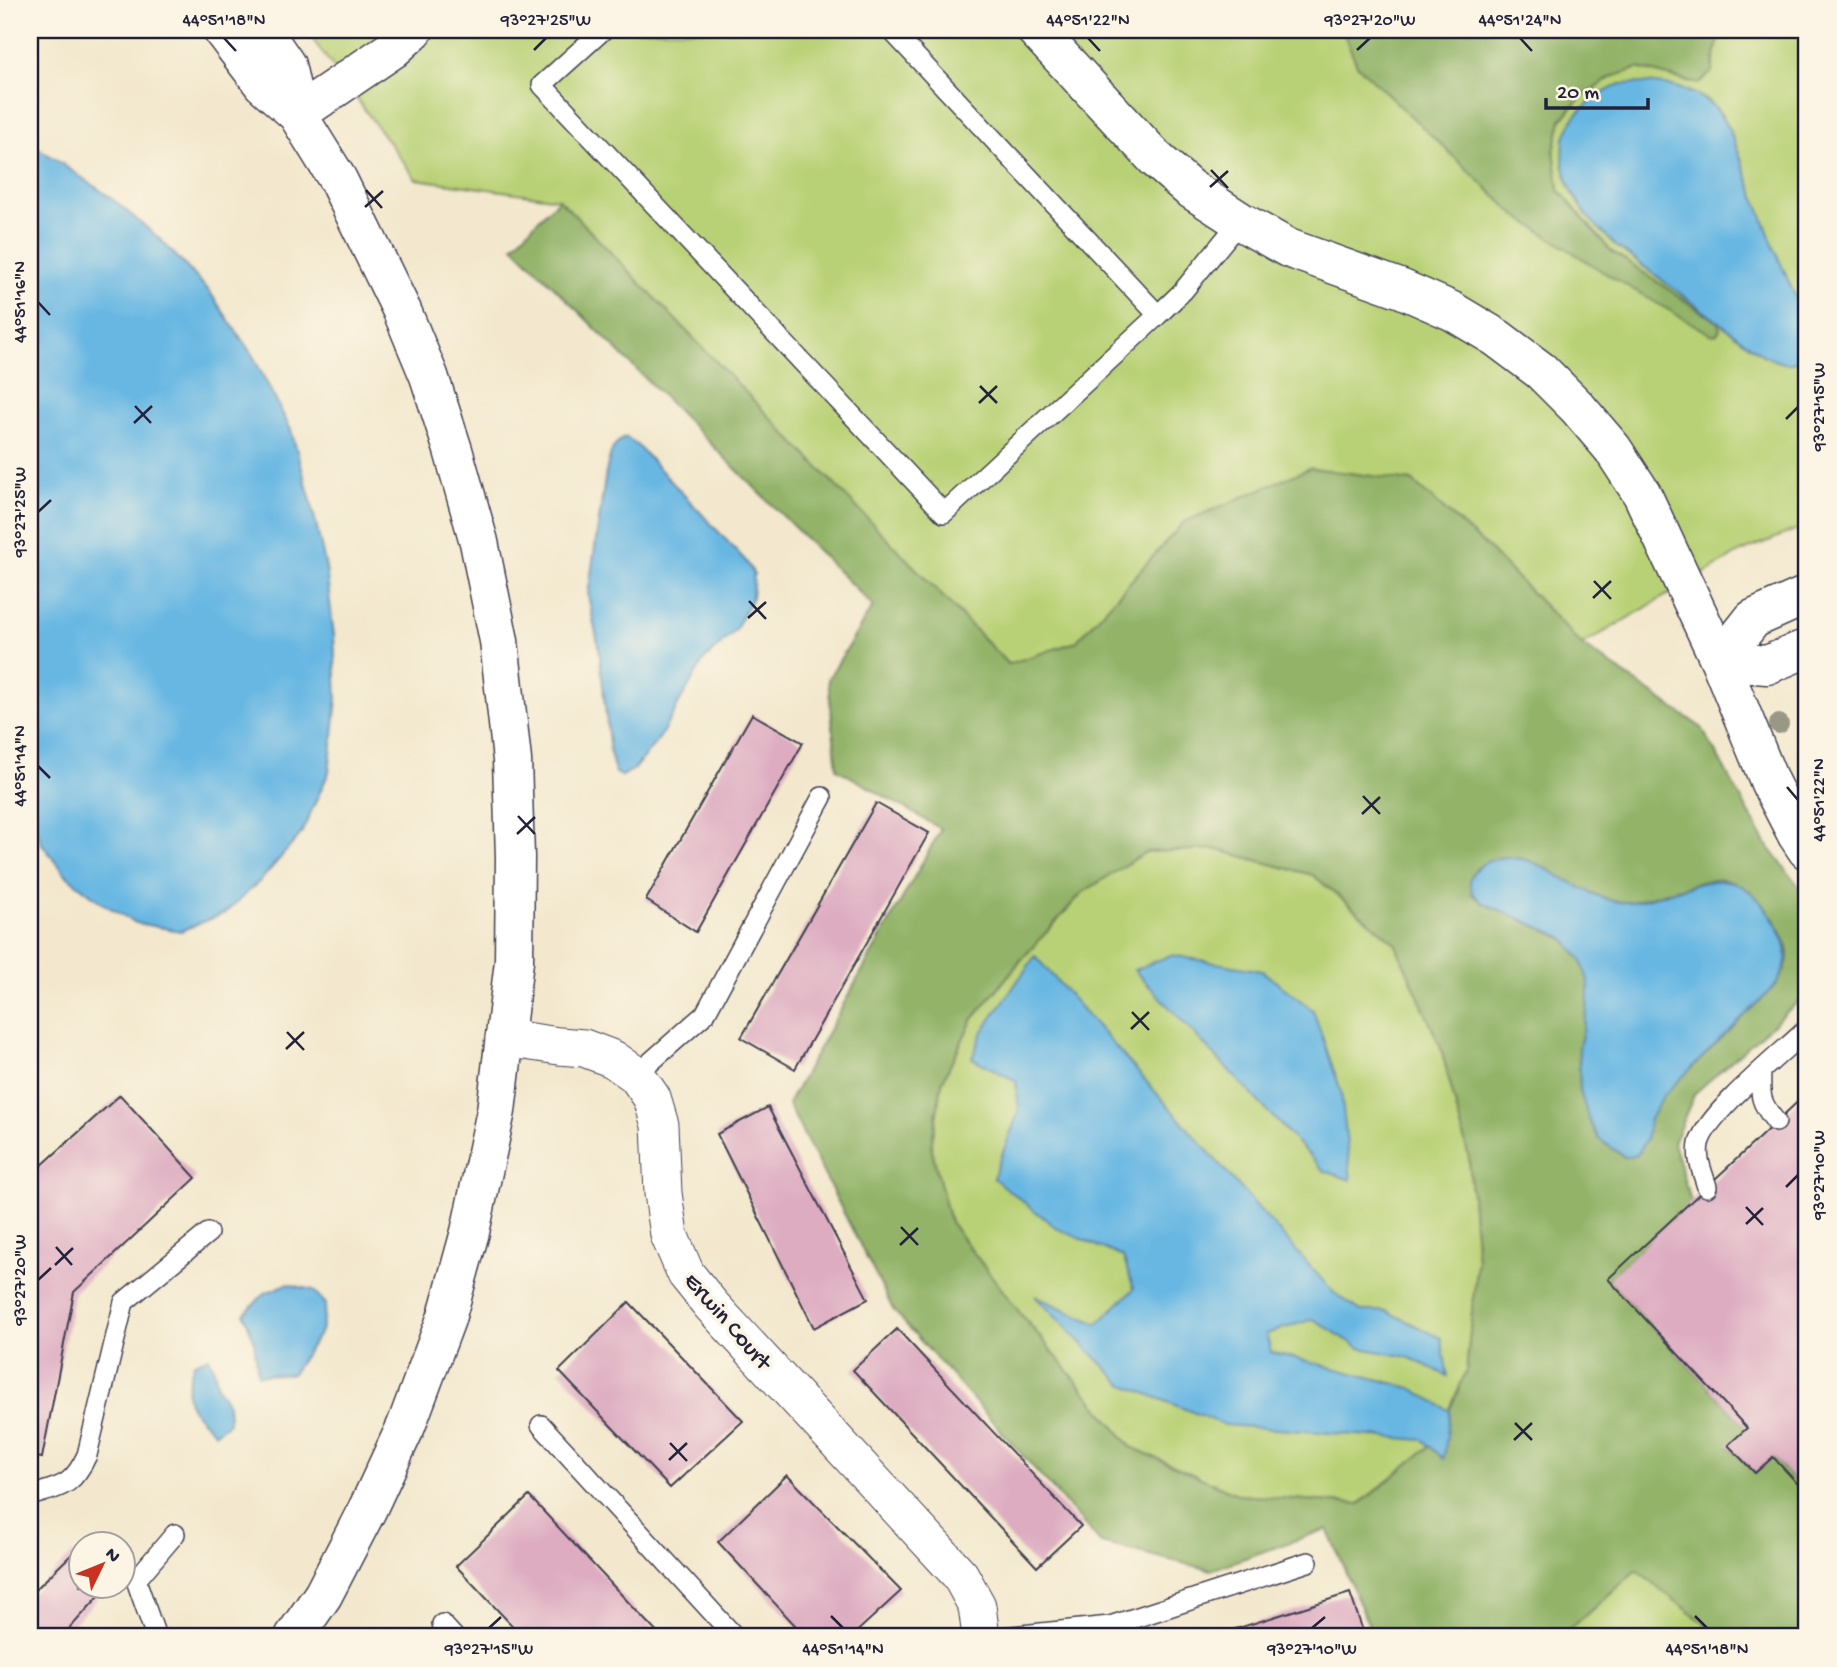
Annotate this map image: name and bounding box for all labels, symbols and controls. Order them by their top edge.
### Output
text: 44°51'18"N [183,11,265,32]
text: 93°27'25"W [500,11,591,32]
text: 44°51'22"N [1046,11,1130,32]
text: 93°27'20"W [1323,11,1416,32]
text: 44°51'24"N [1478,11,1562,32]
scale bar [1546,66,1648,110]
text: 20 m [1557,82,1599,107]
text: 44°51'16"N [11,261,32,343]
text: 93°27'15"W [1810,363,1831,452]
text: 93°27'25"W [11,467,32,558]
text: 44°51'14"N [11,725,32,807]
text: 44°51'22"N [1810,758,1831,842]
text: 93°27'10"W [1810,1130,1831,1221]
text: 93°27'20"W [11,1234,32,1327]
street label: Erwin Court [676,1268,778,1379]
north arrow [66,1530,136,1600]
text: N [99,1543,125,1568]
text: 93°27'15"W [444,1640,533,1661]
text: 44°51'14"N [802,1640,884,1661]
text: 93°27'10"W [1266,1640,1357,1661]
text: 44°51'18"N [1666,1640,1748,1661]

